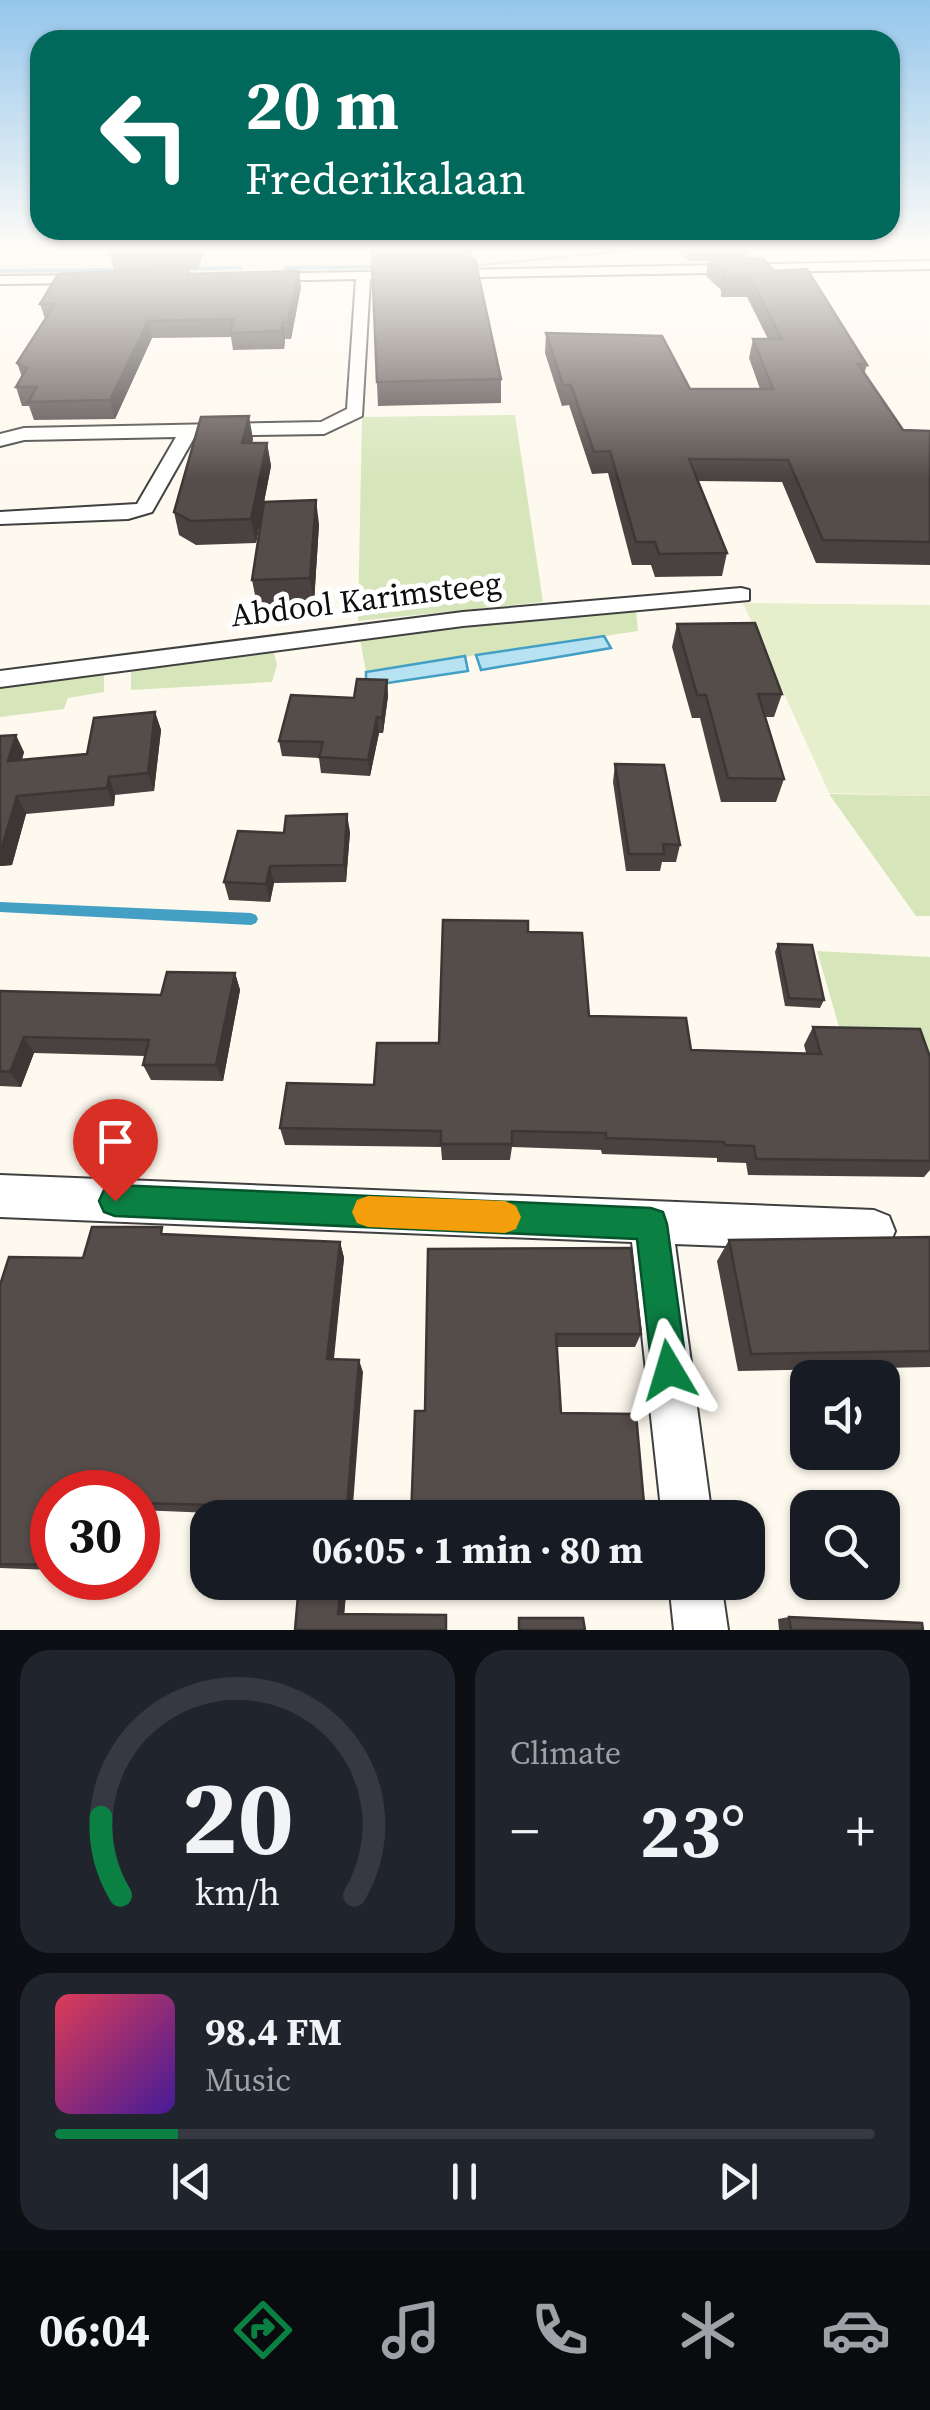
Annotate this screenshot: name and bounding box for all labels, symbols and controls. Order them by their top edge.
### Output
text: 20 m [245,56,399,152]
icon: left [80,70,210,200]
text: Frederikalaan [245,147,526,209]
street label: Abdool Karimsteeg [228,561,504,637]
pin [73,1099,158,1202]
icon: arrive [88,1114,143,1169]
position arrow [617,1318,721,1422]
map controls [790,1360,900,1600]
button: sound [790,1360,900,1470]
speed limit sign: 30 [30,1470,160,1600]
button: search [790,1490,900,1600]
text: 06:05 · 1 min · 80 m [312,1524,643,1576]
text: Climate [510,1731,621,1775]
text: 20 [181,1745,294,1888]
text: 23° [640,1779,745,1882]
text: − [510,1793,539,1868]
text: + [846,1793,875,1868]
text: km/h [195,1868,280,1917]
text: 98.4 FM [205,2006,342,2058]
text: Music [205,2058,291,2102]
icon: previous [164,2154,219,2209]
icon: pause [437,2154,492,2209]
icon: next [711,2154,766,2209]
icon: directions [228,2295,298,2365]
icon: music [376,2295,446,2365]
icon: phone [525,2295,595,2365]
icon: climate [673,2295,743,2365]
icon: car [821,2295,891,2365]
text: 06:04 [39,2299,150,2361]

